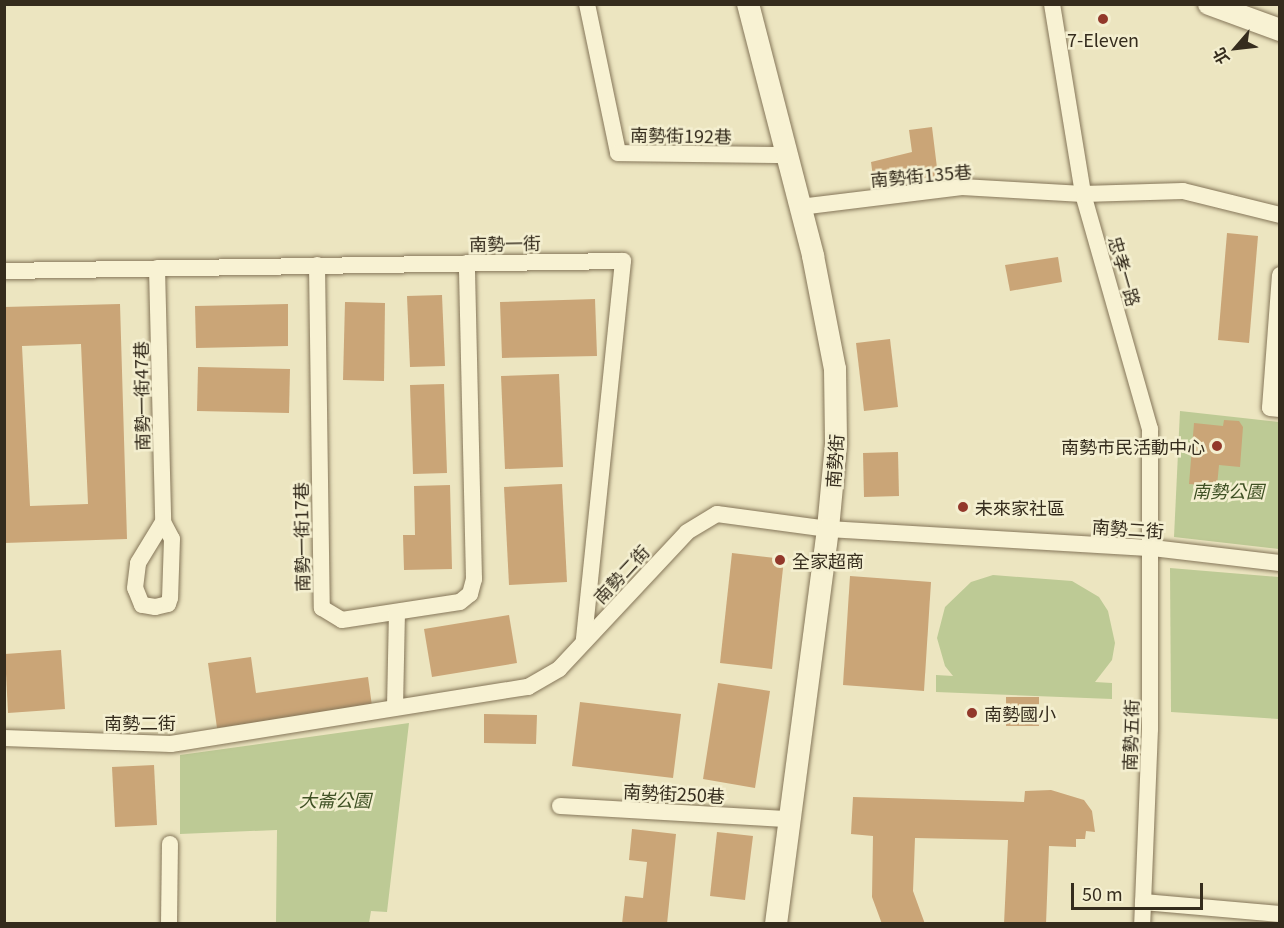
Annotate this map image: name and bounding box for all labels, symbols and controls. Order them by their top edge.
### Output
marker: 7-Eleven [1096,12,1110,26]
north arrow [1206,18,1266,78]
place label: 7-Eleven [1067,28,1139,50]
text: 北 [1206,44,1234,69]
street label: 南勢街192巷 [630,123,732,147]
street label: 南勢街135巷 [869,160,973,190]
street label: 南勢一街 [469,232,541,254]
street label: 忠孝一路 [1105,233,1145,309]
street label: 南勢一街47巷 [129,341,153,451]
street label: 南勢街 [821,433,847,489]
place label: 南勢市民活動中心 [1061,435,1205,457]
marker: 南勢市民活動中心 [1210,439,1224,453]
park label: 南勢公園 [1192,479,1264,501]
street label: 南勢一街17巷 [289,482,313,592]
place label: 未來家社區 [975,496,1065,518]
marker: 未來家社區 [956,500,970,514]
street label: 南勢二街 [1091,515,1165,541]
street label: 南勢二街 [589,540,653,608]
place label: 全家超商 [792,549,864,571]
marker: 全家超商 [773,553,787,567]
street label: 南勢五街 [1118,699,1142,771]
place label: 南勢國小 [984,702,1056,724]
marker: 南勢國小 [965,706,979,720]
street label: 南勢二街 [104,711,176,733]
street label: 南勢街250巷 [623,780,725,806]
park label: 大崙公園 [299,788,371,810]
scale bar [1074,871,1206,909]
text: 50 m [1082,880,1123,906]

